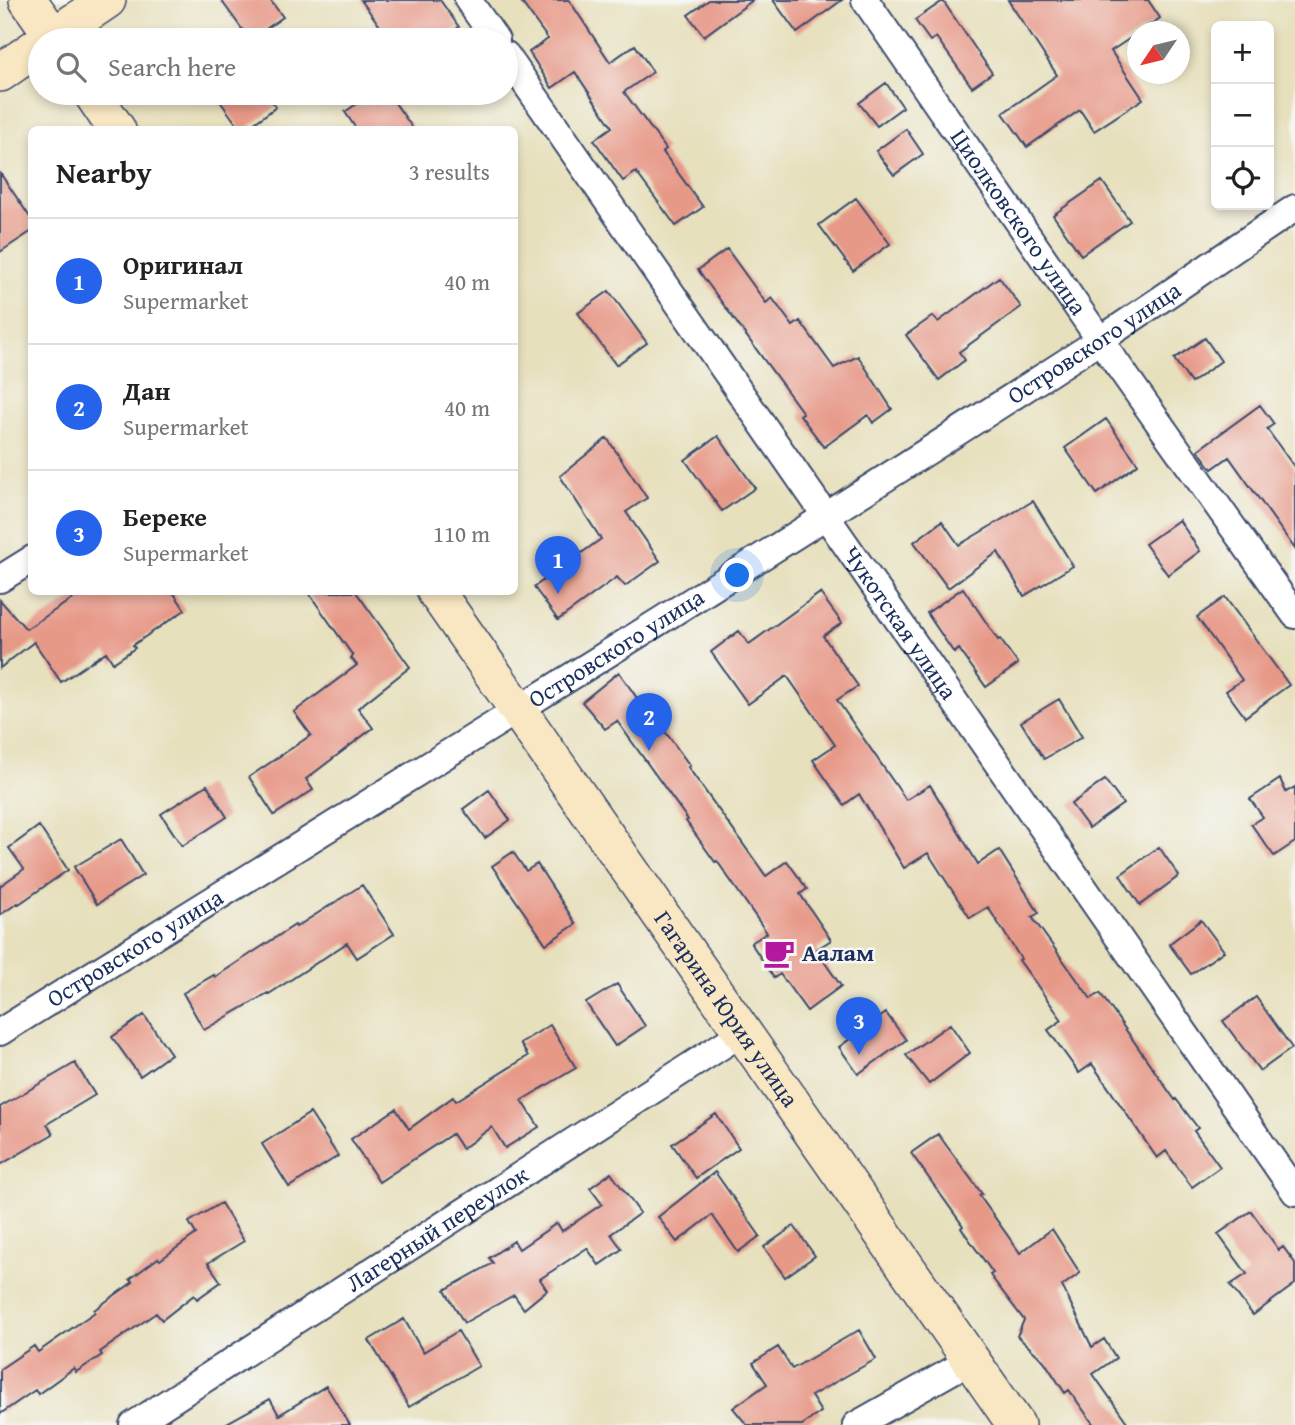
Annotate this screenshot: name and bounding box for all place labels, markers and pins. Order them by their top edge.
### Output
pin: 1 [535,536,581,594]
pin: 2 [626,693,672,751]
place label: Аалам [802,935,874,970]
cafe icon: Аалам [762,936,796,970]
pin: 3 [836,997,882,1055]

